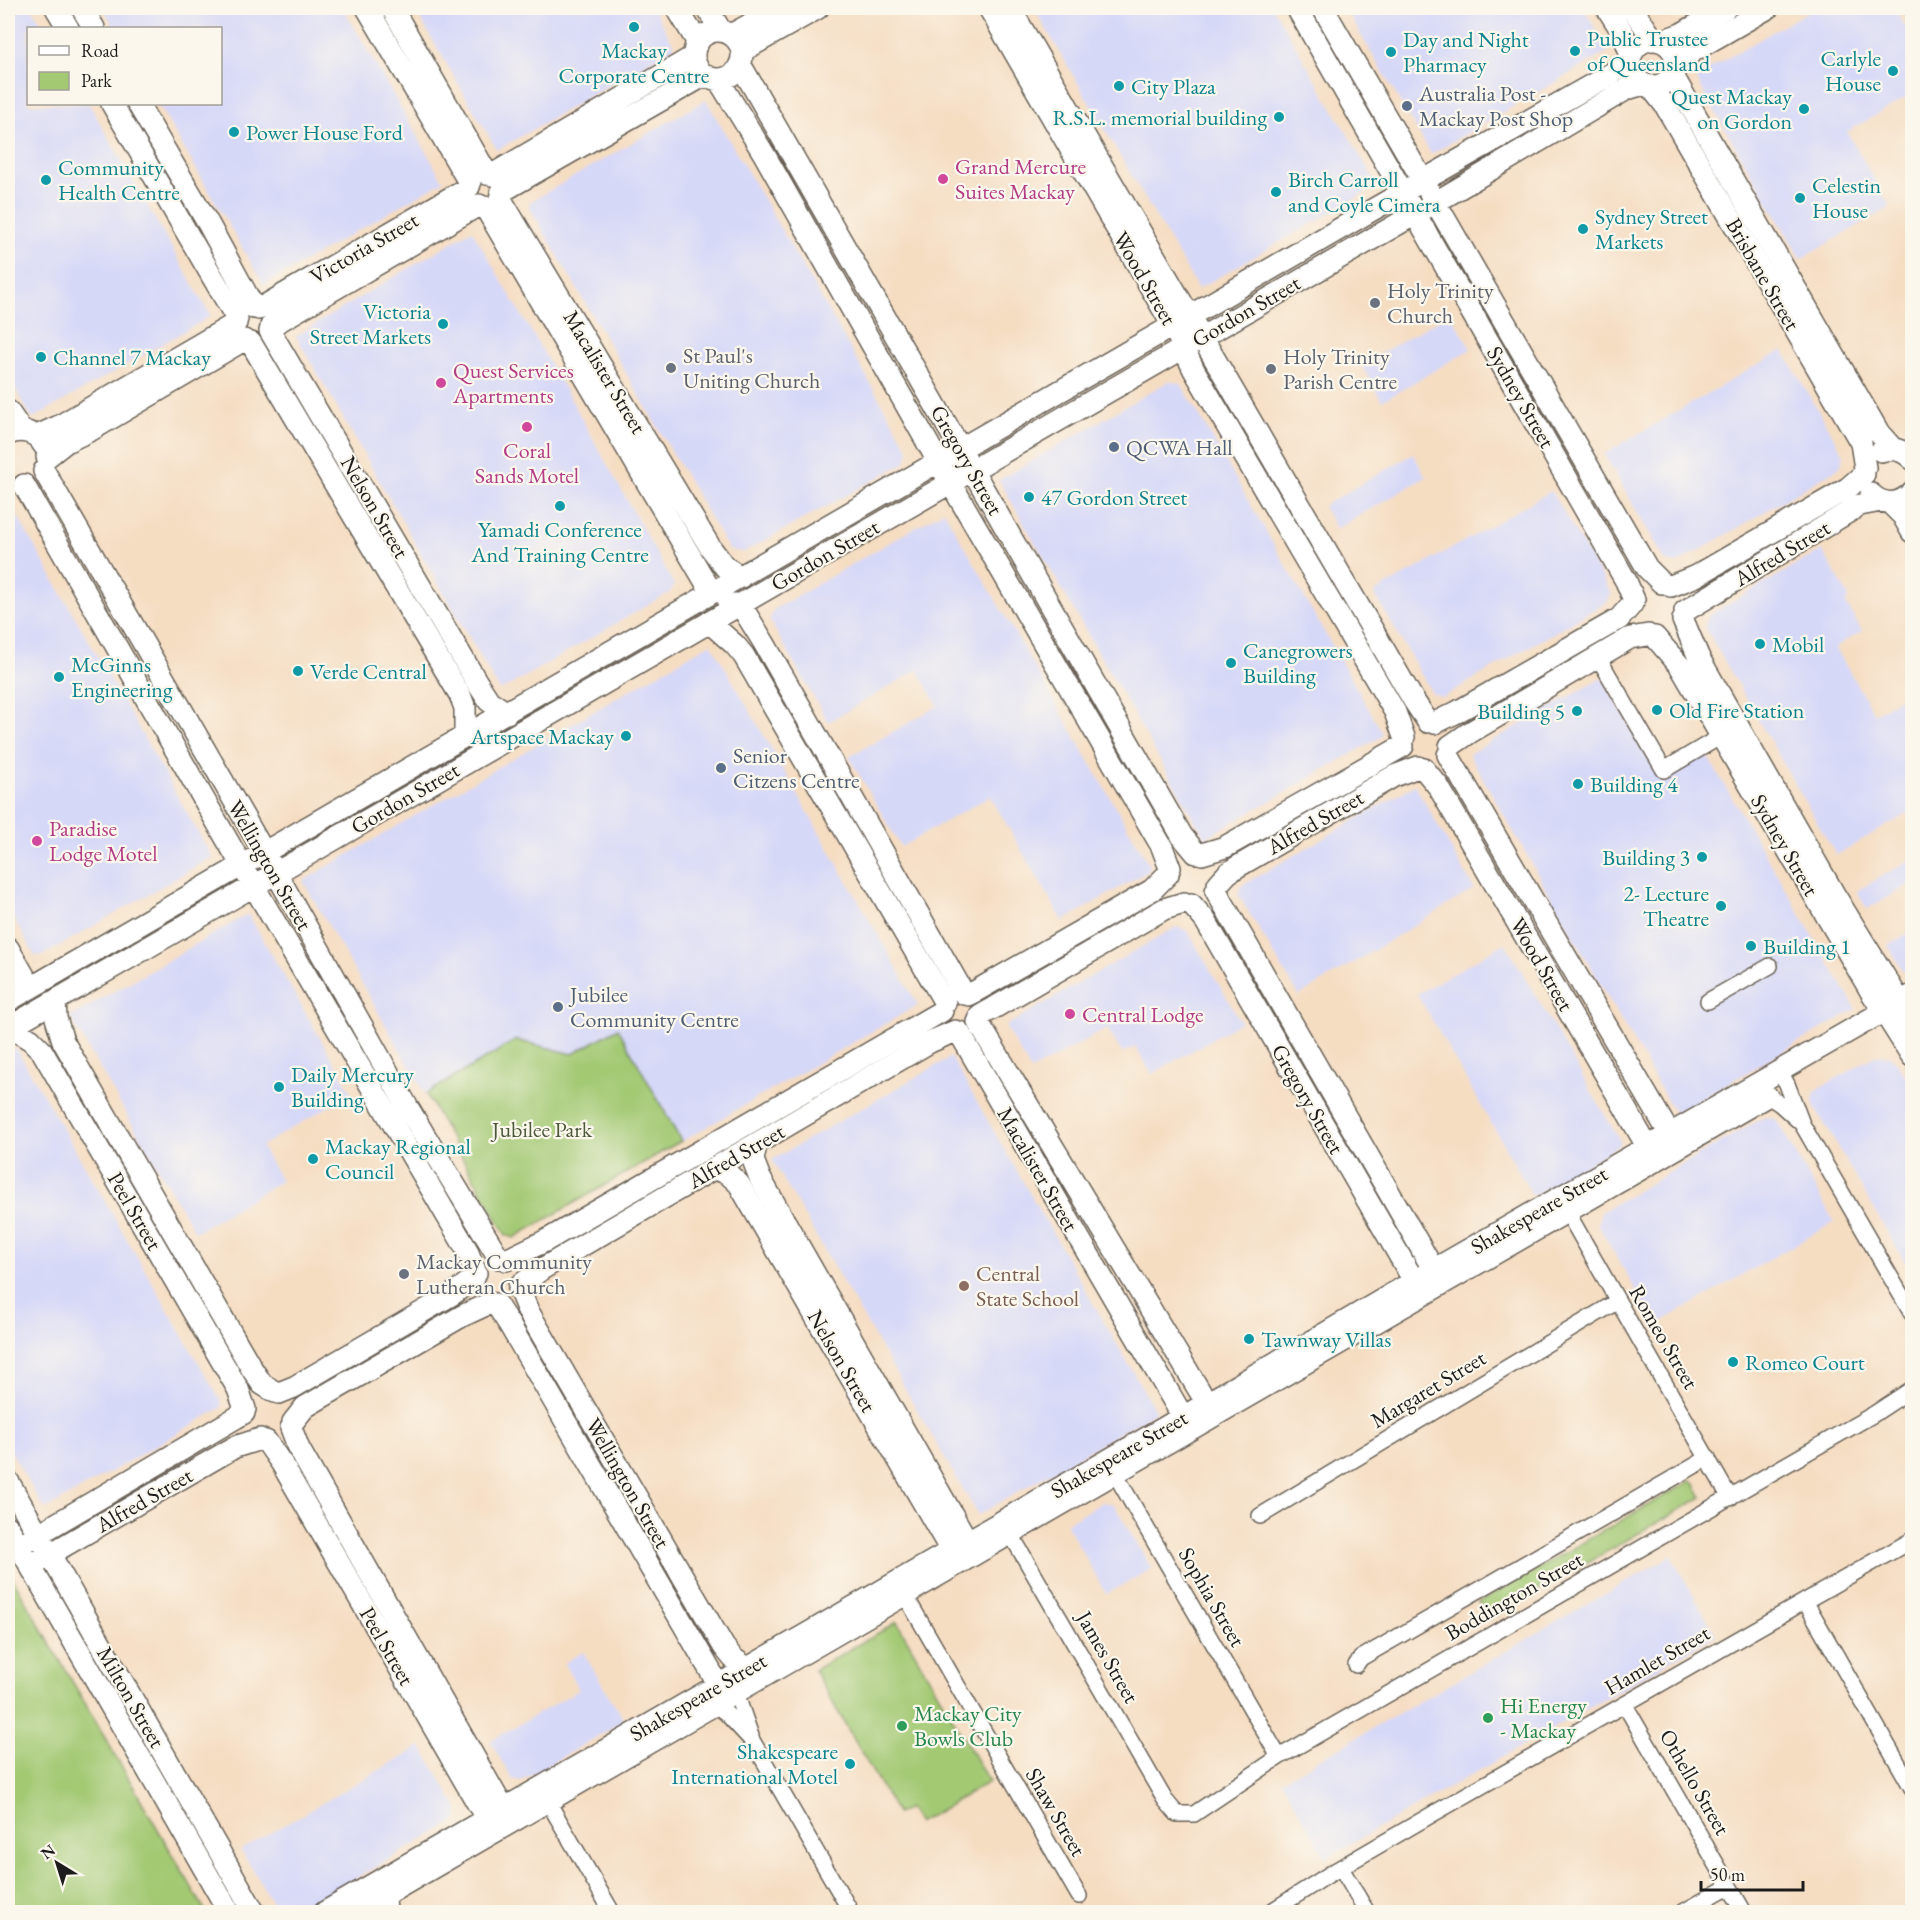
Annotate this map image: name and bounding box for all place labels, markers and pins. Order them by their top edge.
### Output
marker: Mackay Corporate Centre [627,20,641,34]
place label: Public Trustee of Queensland [1587,24,1711,78]
place label: Day and Night Pharmacy [1403,25,1529,79]
place label: Mackay Corporate Centre [559,36,710,90]
marker: Public Trustee of Queensland [1568,44,1582,58]
place label: Carlyle House [1820,44,1881,98]
marker: Day and Night Pharmacy [1384,45,1398,59]
marker: Carlyle House [1886,64,1900,78]
place label: City Plaza [1131,72,1216,101]
marker: City Plaza [1112,79,1126,93]
place label: Australia Post - Mackay Post Shop [1418,79,1573,133]
place label: Quest Mackay on Gordon [1671,82,1792,136]
marker: Australia Post - Mackay Post Shop [1400,99,1414,113]
marker: Quest Mackay on Gordon [1797,102,1811,116]
place label: R.S.L. memorial building [1052,103,1267,132]
marker: R.S.L. memorial building [1272,110,1286,124]
place label: Power House Ford [246,118,404,147]
marker: Power House Ford [227,125,241,139]
place label: Grand Mercure Suites Mackay [955,152,1087,206]
place label: Community Health Centre [58,153,180,207]
place label: Birch Carroll and Coyle Cimera [1288,165,1441,219]
place label: Celestin House [1812,171,1881,225]
marker: Grand Mercure Suites Mackay [936,172,950,186]
marker: Community Health Centre [39,173,53,187]
marker: Birch Carroll and Coyle Cimera [1269,185,1283,199]
marker: Celestin House [1793,191,1807,205]
place label: Sydney Street Markets [1595,202,1708,256]
marker: Sydney Street Markets [1576,222,1590,236]
place label: Holy Trinity Church [1387,276,1494,330]
marker: Holy Trinity Church [1368,296,1382,310]
place label: Victoria Street Markets [310,297,431,351]
marker: Victoria Street Markets [436,317,450,331]
place label: St Paul's Uniting Church [683,341,820,395]
place label: Holy Trinity Parish Centre [1283,342,1397,396]
place label: Channel 7 Mackay [53,343,211,372]
marker: Channel 7 Mackay [34,350,48,364]
place label: Quest Services Apartments [452,356,574,410]
marker: St Paul's Uniting Church [664,361,678,375]
marker: Holy Trinity Parish Centre [1264,362,1278,376]
marker: Quest Services Apartments [434,376,448,390]
marker: Coral Sands Motel [520,420,534,434]
place label: QCWA Hall [1126,433,1232,462]
place label: Coral Sands Motel [475,436,579,490]
marker: QCWA Hall [1107,440,1121,454]
place label: 47 Gordon Street [1041,483,1187,512]
marker: 47 Gordon Street [1022,490,1036,504]
marker: Yamadi Conference And Training Centre [553,499,567,513]
place label: Yamadi Conference And Training Centre [470,515,649,569]
place label: Mobil [1772,630,1824,659]
place label: Canegrowers Building [1243,636,1353,690]
marker: Mobil [1753,637,1767,651]
place label: McGinns Engineering [71,650,173,704]
marker: Canegrowers Building [1224,656,1238,670]
place label: Verde Central [310,657,427,686]
marker: Verde Central [291,664,305,678]
marker: McGinns Engineering [52,670,66,684]
place label: Old Fire Station [1669,696,1805,725]
place label: Building 5 [1477,697,1565,726]
marker: Old Fire Station [1650,703,1664,717]
marker: Building 5 [1570,704,1584,718]
place label: Artspace Mackay [470,722,614,751]
marker: Artspace Mackay [619,729,633,743]
place label: Senior Citzens Centre [733,741,860,795]
marker: Senior Citzens Centre [714,761,728,775]
place label: Building 4 [1590,770,1678,799]
marker: Building 4 [1571,777,1585,791]
place label: Paradise Lodge Motel [49,814,157,868]
marker: Paradise Lodge Motel [30,834,44,848]
place label: Building 3 [1602,843,1690,872]
marker: Building 3 [1695,850,1709,864]
place label: 2- Lecture Theatre [1623,879,1709,933]
marker: 2- Lecture Theatre [1714,899,1728,913]
place label: Building 1 [1763,932,1851,961]
marker: Building 1 [1744,939,1758,953]
place label: Jubilee Community Centre [568,980,739,1034]
marker: Jubilee Community Centre [551,1000,565,1014]
place label: Central Lodge [1082,1000,1204,1029]
marker: Central Lodge [1063,1007,1077,1021]
place label: Daily Mercury Building [291,1060,414,1114]
marker: Daily Mercury Building [272,1080,286,1094]
place label: Mackay Regional Council [325,1132,471,1186]
marker: Mackay Regional Council [306,1152,320,1166]
place label: Mackay Community Lutheran Church [416,1247,592,1301]
place label: Central State School [976,1259,1079,1313]
marker: Mackay Community Lutheran Church [397,1267,411,1281]
marker: Central State School [957,1279,971,1293]
place label: Tawnway Villas [1261,1325,1391,1354]
marker: Tawnway Villas [1242,1332,1256,1346]
place label: Romeo Court [1745,1348,1865,1377]
marker: Romeo Court [1726,1355,1740,1369]
place label: Hi Energy - Mackay [1500,1691,1587,1745]
place label: Mackay City Bowls Club [914,1699,1022,1753]
marker: Hi Energy - Mackay [1481,1711,1495,1725]
marker: Mackay City Bowls Club [895,1719,909,1733]
place label: Shakespeare International Motel [671,1737,838,1791]
marker: Shakespeare International Motel [843,1757,857,1771]

